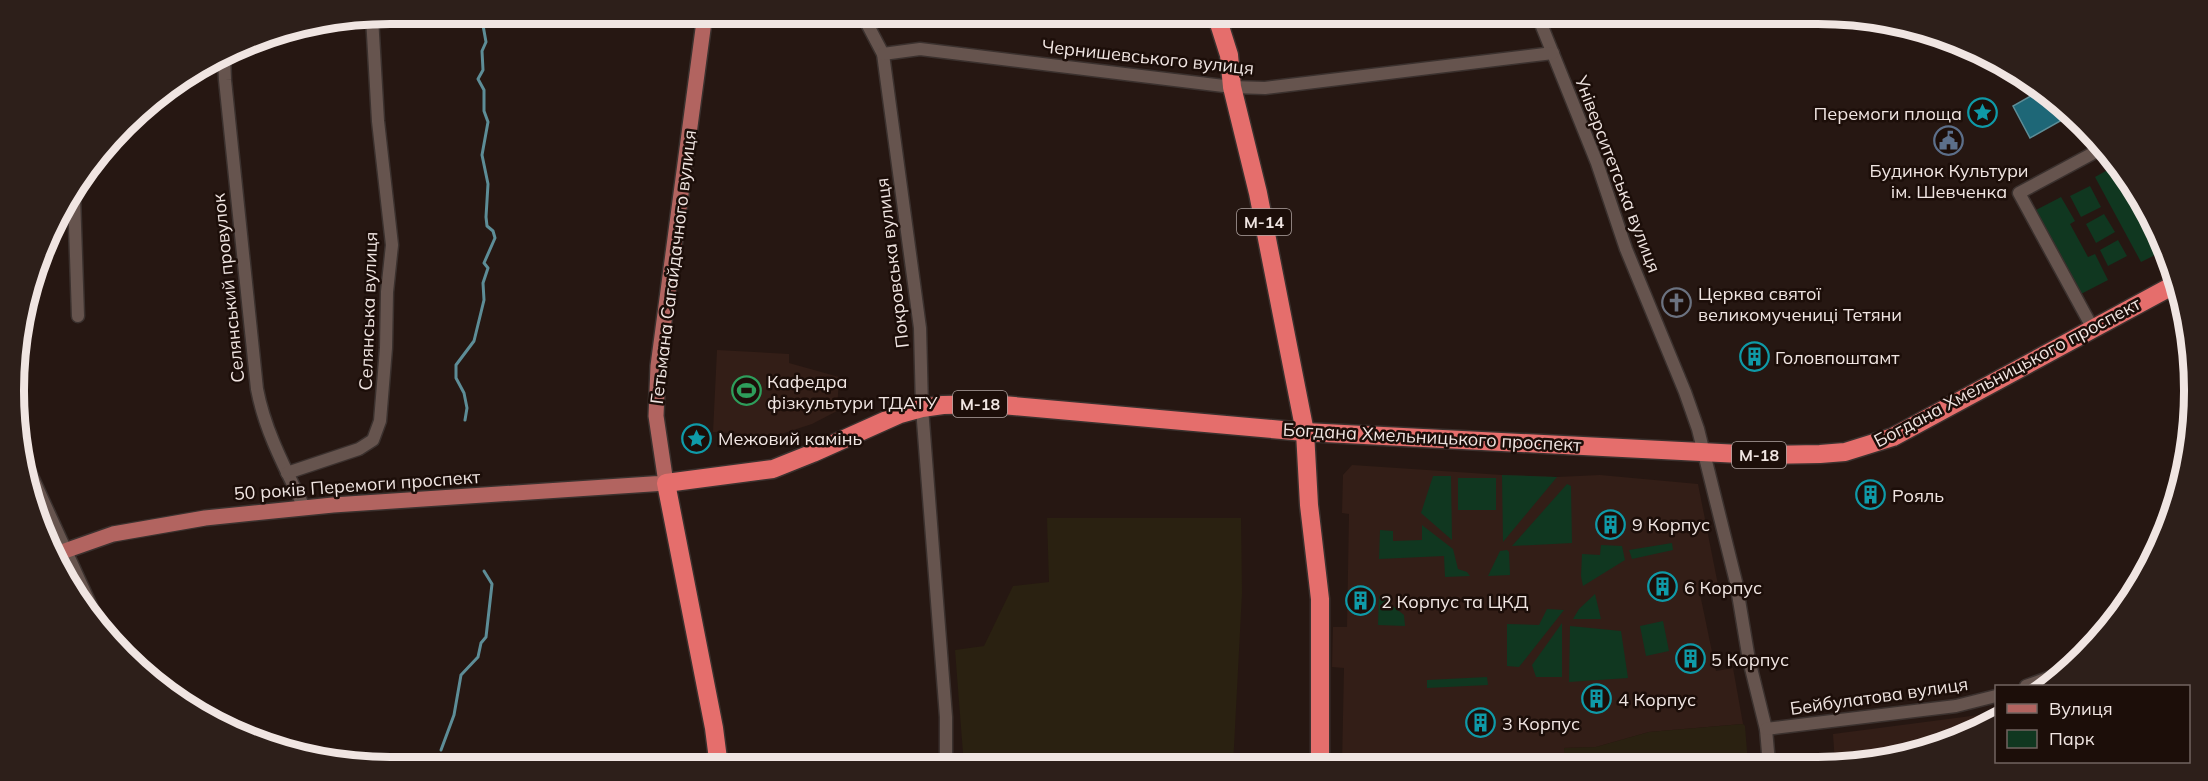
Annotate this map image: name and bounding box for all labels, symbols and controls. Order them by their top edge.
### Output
street label: Чернишевського вулиця [1041,34,1255,80]
street label: Університетська вулиця [1569,71,1666,276]
place icon: Перемоги площа [1967,97,1999,129]
place label: Перемоги площа [1813,102,1962,125]
public building icon: Будинок Культури ім. Шевченка [1933,125,1965,157]
street label: Гетьмана Сагайдачного вулиця [645,129,701,405]
place label: Будинок Культури ім. Шевченка [1869,159,2029,203]
street label: Покровська вулиця [870,177,914,349]
street label: Селянський провулок [207,192,249,384]
road number: М-14 [1237,209,1291,235]
street label: Селянська вулиця [354,231,382,391]
place label: Церква святої великомучениці Тетяни [1698,282,1902,326]
church icon: Церква святої великомучениці Тетяни [1661,287,1693,319]
street label: Богдана Хмельницького проспект [1870,291,2145,452]
building icon: Головпоштамт [1738,341,1770,373]
place label: Головпоштамт [1775,346,1900,369]
place label: Кафедра фізкультури ТДАТУ [767,370,938,414]
sports icon: Кафедра фізкультури ТДАТУ [730,375,762,407]
road number: М-18 [953,391,1007,417]
street label: Богдана Хмельницького проспект [1282,418,1583,456]
place icon: Межовий камінь [681,422,713,454]
place label: Межовий камінь [718,427,863,450]
road number: М-18 [1732,442,1786,468]
street label: 50 років Перемоги проспект [233,465,482,505]
building icon: Рояль [1855,479,1887,511]
place label: Рояль [1892,484,1944,507]
building icon: 9 Корпус [1595,508,1627,540]
place label: 9 Корпус [1632,513,1710,536]
building icon: 6 Корпус [1647,571,1679,603]
place label: 6 Корпус [1684,576,1762,599]
building icon: 2 Корпус та ЦКД [1344,585,1376,617]
place label: 2 Корпус та ЦКД [1381,590,1529,613]
building icon: 5 Корпус [1674,643,1706,675]
place label: 5 Корпус [1711,648,1789,671]
street label: Бейбулатова вулиця [1788,672,1970,720]
building icon: 4 Корпус [1581,683,1613,715]
legend [1995,685,2190,763]
place label: 4 Корпус [1618,688,1696,711]
text: Вулиця [2049,697,2113,720]
building icon: 3 Корпус [1465,707,1497,739]
place label: 3 Корпус [1502,712,1580,735]
text: Парк [2049,727,2095,750]

